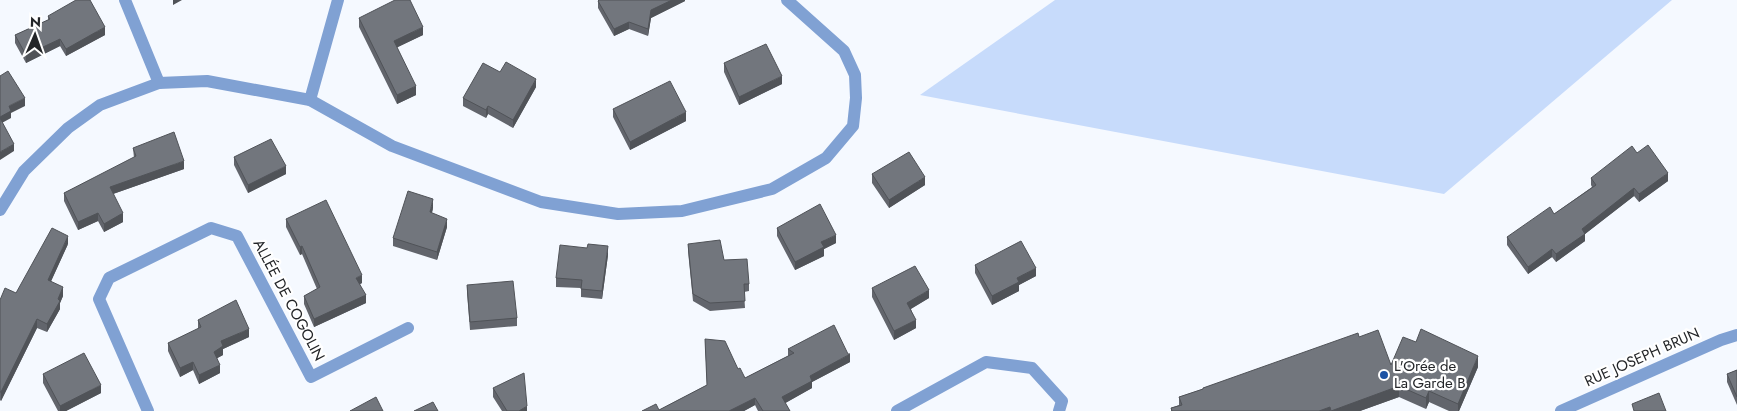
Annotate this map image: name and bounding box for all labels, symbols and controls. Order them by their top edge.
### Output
north arrow [10,10,60,60]
text: N [30,12,41,32]
street label: ALLÉE DE COGOLIN [248,235,330,365]
street label: RUE JOSEPH BRUN [1581,322,1703,392]
place label: L'Orée de La Garde B [1394,355,1466,394]
marker: L'Orée de La Garde B [1378,369,1390,381]

